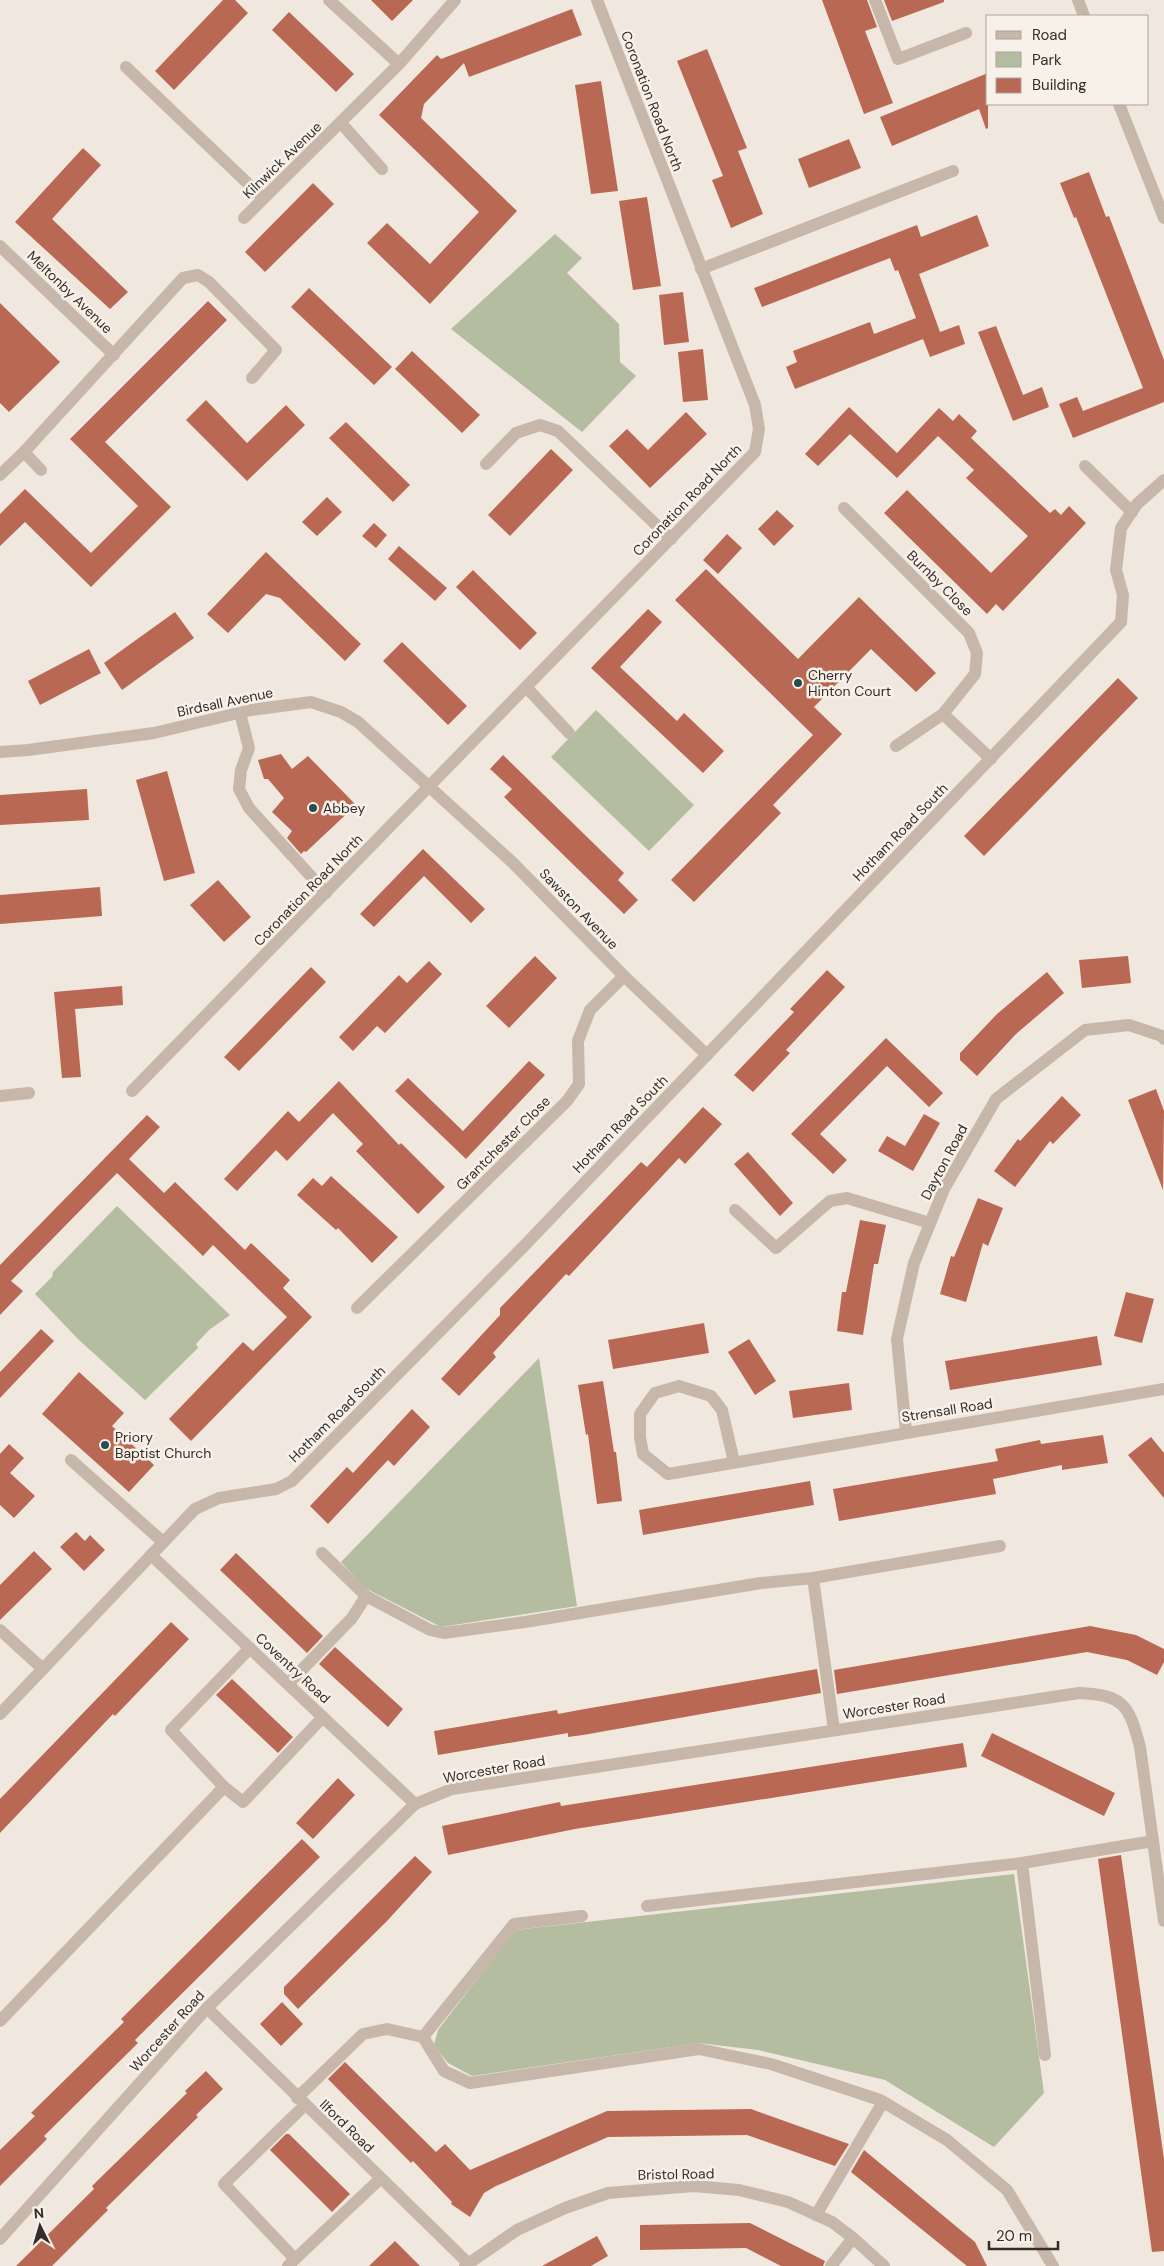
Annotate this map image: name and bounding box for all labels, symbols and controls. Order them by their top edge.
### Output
legend [986,15,1149,105]
text: Road [1032,25,1067,45]
street label: Coronation Road North [617,28,687,174]
text: Park [1032,50,1062,70]
text: Building [1032,75,1087,95]
street label: Kilnwick Avenue [239,118,325,202]
street label: Meltonby Avenue [24,247,116,337]
street label: Coronation Road North [629,440,745,560]
street label: Burnby Close [903,546,977,620]
place label: Cherry Hinton Court [808,666,891,700]
marker: Cherry Hinton Court [792,677,804,689]
street label: Birdsall Avenue [175,683,275,721]
street label: Hotham Road South [849,779,951,885]
place label: Abbey [323,799,365,817]
marker: Abbey [307,802,319,814]
street label: Coronation Road North [250,830,366,950]
street label: Sawston Avenue [536,865,622,953]
street label: Hotham Road South [569,1071,671,1177]
street label: Grantchester Close [452,1092,554,1194]
street label: Dayton Road [917,1121,971,1203]
street label: Hotham Road South [285,1362,389,1466]
street label: Strensall Road [900,1394,994,1426]
place label: Priory Baptist Church [115,1428,211,1462]
marker: Priory Baptist Church [99,1439,111,1451]
street label: Coventry Road [252,1629,334,1707]
street label: Worcester Road [841,1689,947,1723]
street label: Worcester Road [441,1751,547,1787]
street label: Worcester Road [126,1987,208,2075]
street label: Ilford Road [316,2095,378,2157]
street label: Bristol Road [637,2164,715,2184]
north arrow [15,2201,65,2251]
text: N [33,2204,45,2222]
scale bar [989,2218,1058,2250]
text: 20 m [996,2226,1032,2246]

